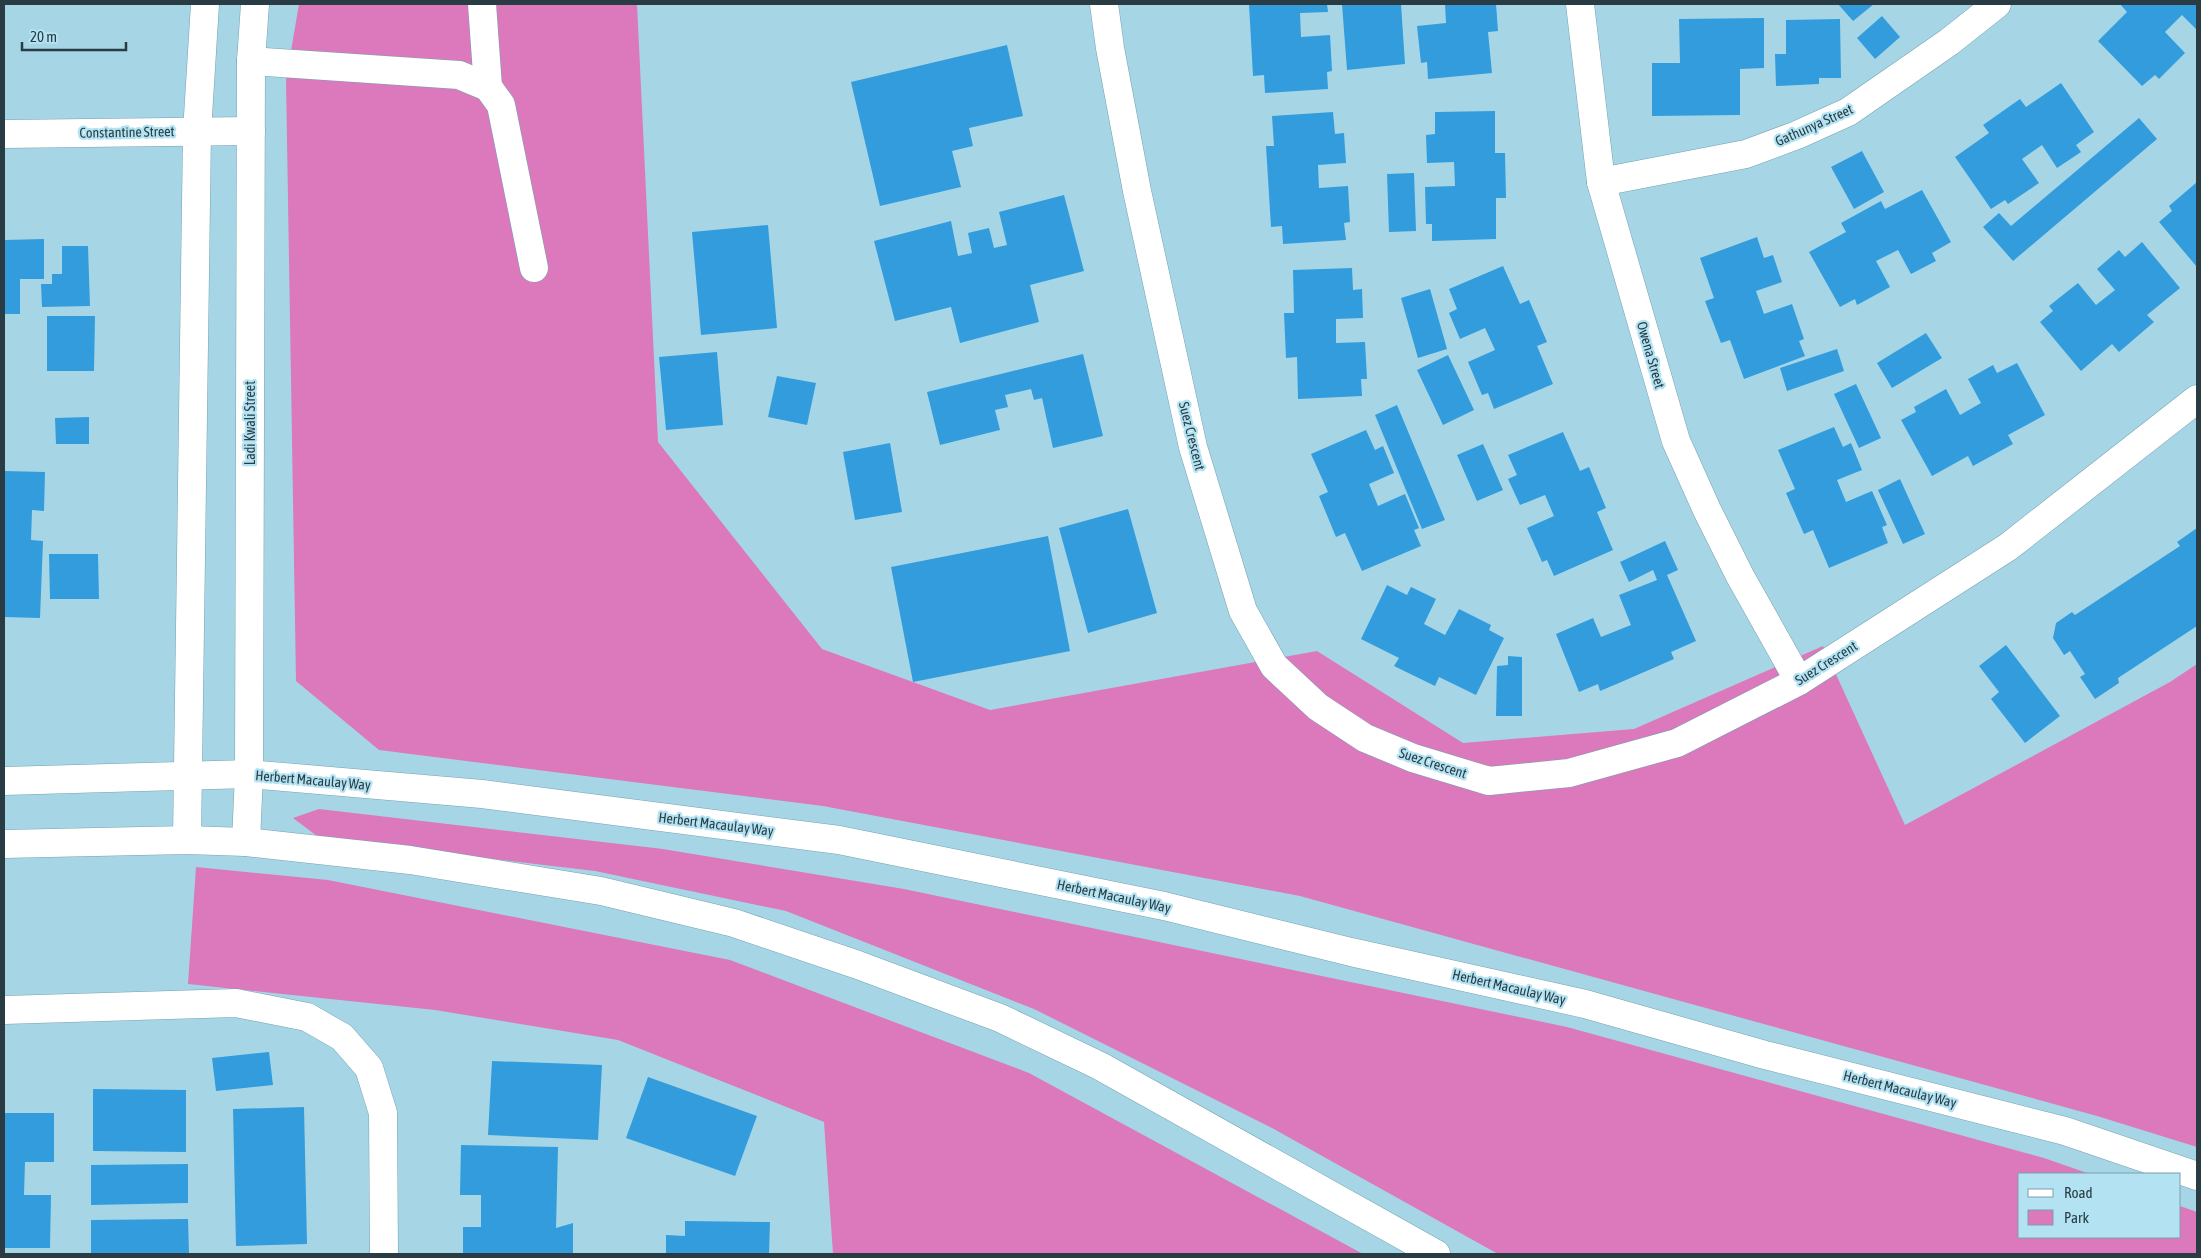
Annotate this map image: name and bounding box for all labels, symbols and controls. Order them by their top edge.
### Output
scale bar [22,20,126,52]
text: 20 m [30,28,57,45]
street label: Gathunya Street [1773,101,1855,149]
street label: Constantine Street [79,123,175,141]
street label: Owena Street [1634,320,1668,390]
street label: Ladi Kwali Street [242,381,258,465]
street label: Suez Crescent [1176,400,1208,472]
street label: Suez Crescent [1792,638,1860,688]
street label: Suez Crescent [1397,745,1469,781]
street label: Herbert Macaulay Way [255,767,372,793]
street label: Herbert Macaulay Way [658,809,775,839]
street label: Herbert Macaulay Way [1056,876,1173,916]
street label: Herbert Macaulay Way [1451,966,1567,1008]
street label: Herbert Macaulay Way [1842,1067,1958,1111]
legend [2018,1173,2181,1238]
text: Road [2064,1184,2093,1201]
text: Park [2064,1209,2089,1226]

